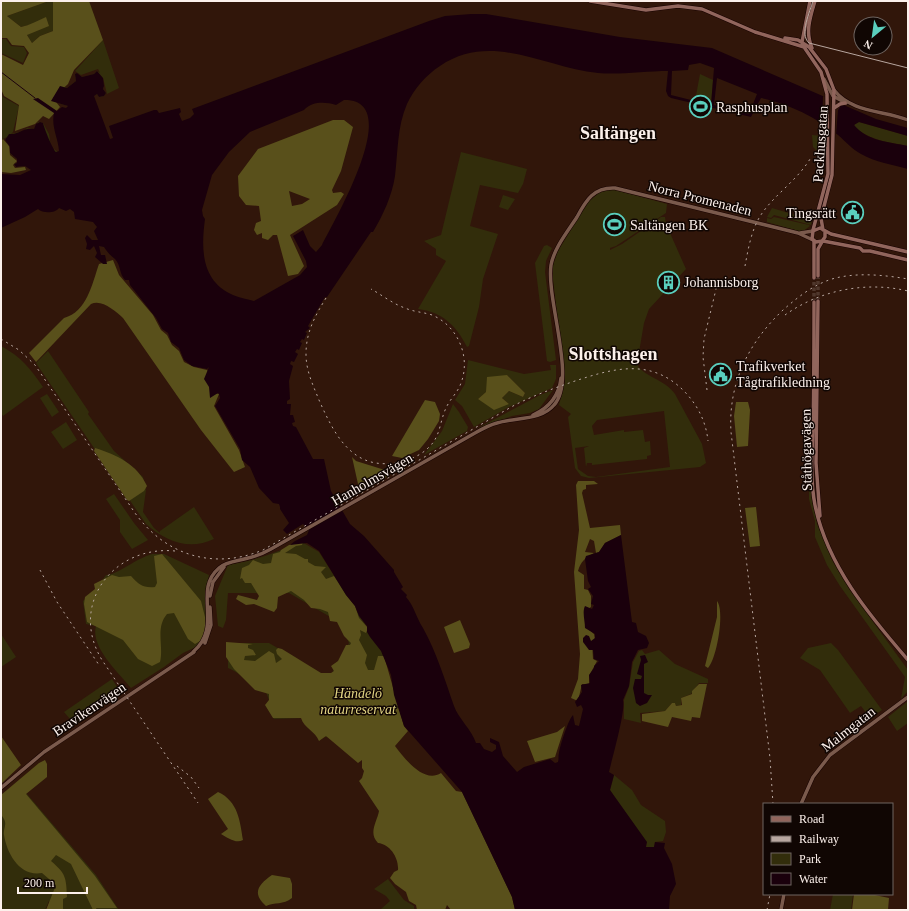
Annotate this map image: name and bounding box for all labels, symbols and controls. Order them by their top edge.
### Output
north arrow [853,16,893,56]
text: N [862,38,875,52]
sports icon: Rasphusplan [688,94,714,120]
place label: Rasphusplan [716,100,788,115]
street label: Packhusgatan [810,105,831,183]
district label: Saltängen [580,123,656,143]
street label: Norra Promenaden [647,178,753,219]
public building icon: Tingsrätt [839,200,865,226]
place label: Tingsrätt [786,206,836,221]
sports icon: Saltängen BK [602,212,628,238]
place label: Saltängen BK [630,218,708,233]
building icon: Johannisborg [655,269,681,295]
place label: Johannisborg [684,275,758,290]
district label: Slottshagen [568,344,658,364]
place label: Trafikverket Tågtrafikledning [736,359,830,390]
public building icon: Trafikverket Tågtrafikledning [707,361,733,387]
street label: Ståthögavägen [798,409,815,491]
street label: Hanholmsvägen [329,450,415,509]
street label: Bravikenvägen [50,680,129,739]
park label: Händelö naturreservat [320,686,397,717]
street label: Malmgatan [819,704,878,755]
legend [763,803,893,895]
text: Road [799,812,824,826]
text: Railway [799,832,839,846]
text: Park [799,852,821,866]
scale bar [18,869,87,895]
text: Water [799,872,827,886]
text: 200 m [24,876,55,890]

